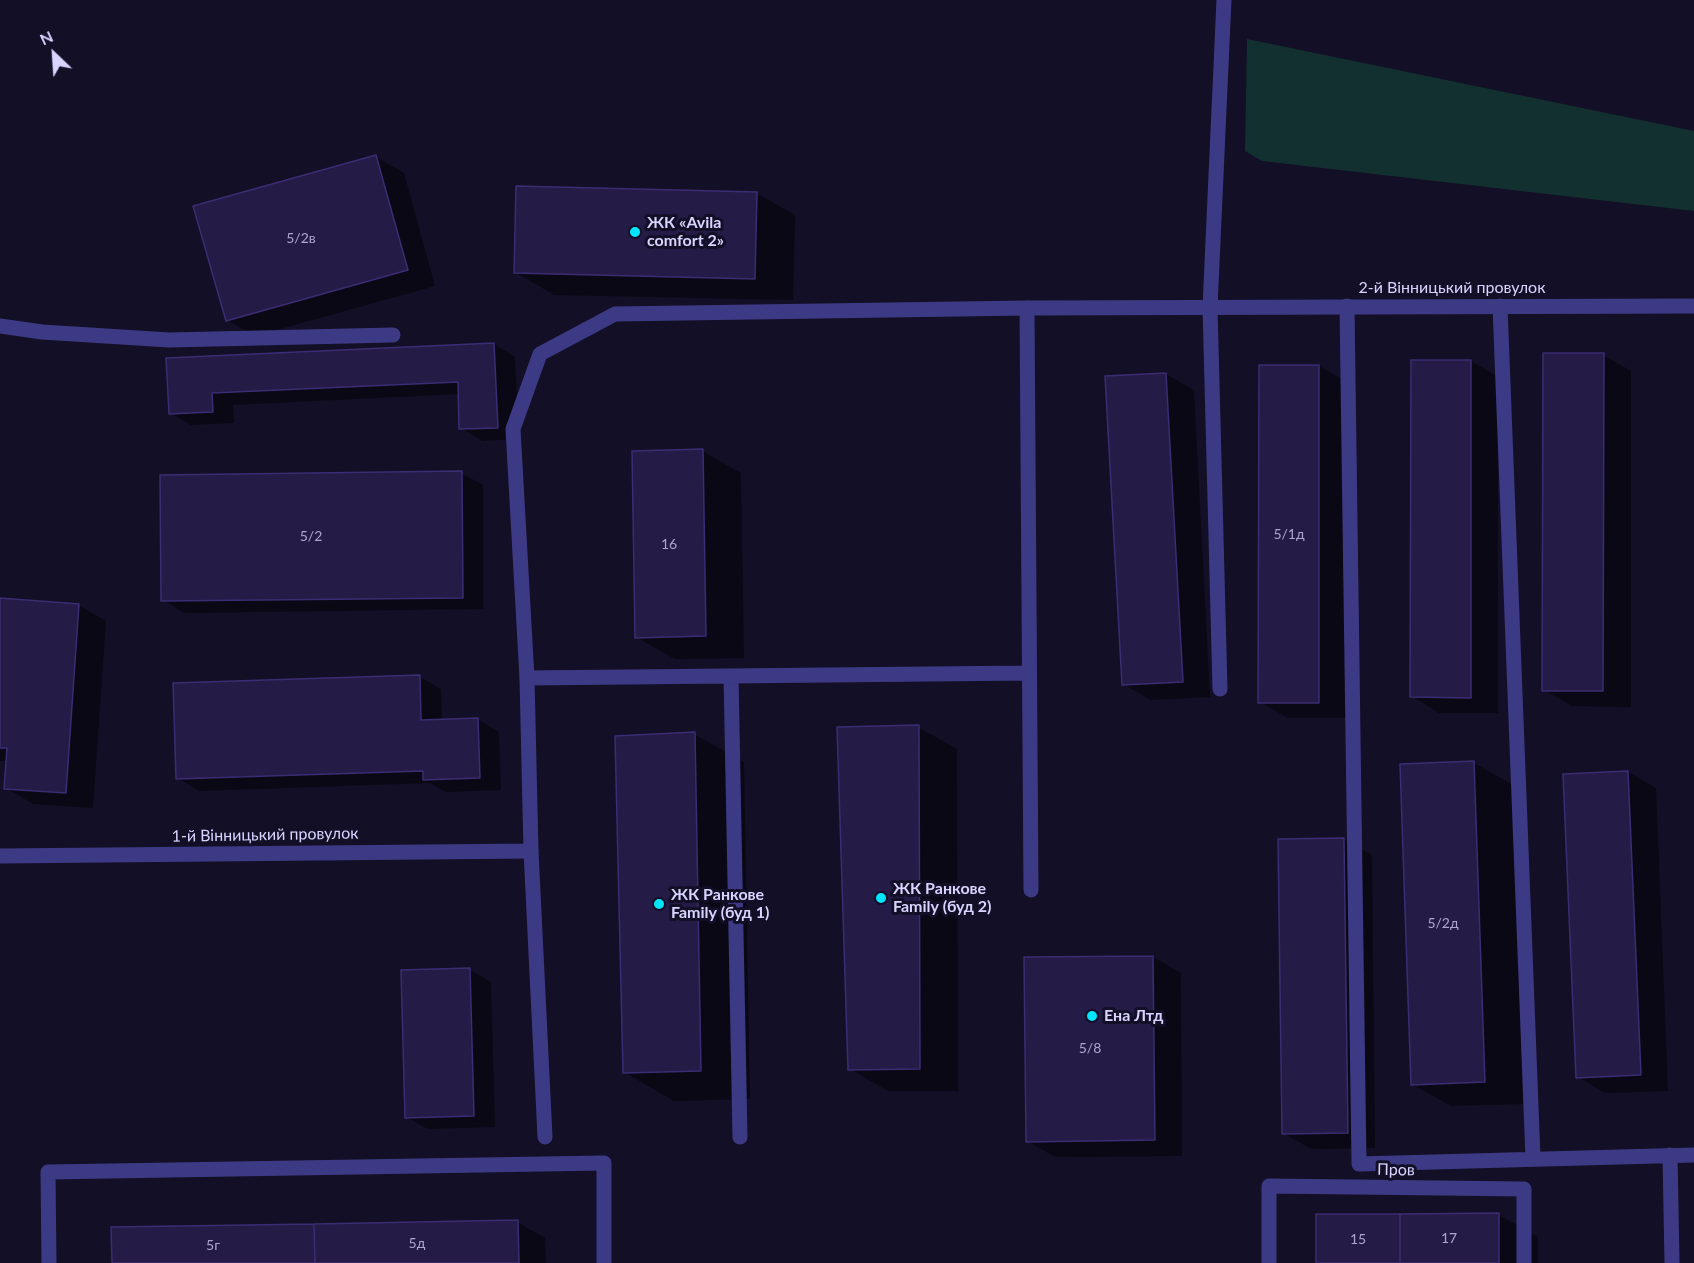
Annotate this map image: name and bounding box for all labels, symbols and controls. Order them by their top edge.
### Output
north arrow [24,24,84,84]
text: N [37,26,56,48]
place label: ЖК «Avila comfort 2» [647,213,724,251]
marker: ЖК «Avila comfort 2» [628,225,642,239]
house number: 5/2в [286,230,316,246]
street label: 2-й Вінницький провулок [1359,278,1545,298]
house number: 5/1д [1273,526,1305,542]
house number: 5/2 [300,528,322,544]
house number: 16 [661,536,677,552]
street label: 1-й Вінницький провулок [171,824,359,846]
place label: ЖК Ранкове Family (буд 2) [893,879,991,917]
place label: ЖК Ранкове Family (буд 1) [671,885,769,923]
marker: ЖК Ранкове Family (буд 2) [874,891,888,905]
marker: ЖК Ранкове Family (буд 1) [652,897,666,911]
house number: 5/2д [1427,915,1459,931]
place label: Ена Лтд [1104,1006,1163,1026]
marker: Ена Лтд [1085,1009,1099,1023]
house number: 5/8 [1079,1040,1101,1056]
street label: Пров [1377,1160,1415,1180]
house number: 17 [1441,1230,1457,1246]
house number: 15 [1350,1231,1366,1247]
house number: 5д [409,1235,425,1251]
house number: 5г [206,1237,220,1253]

